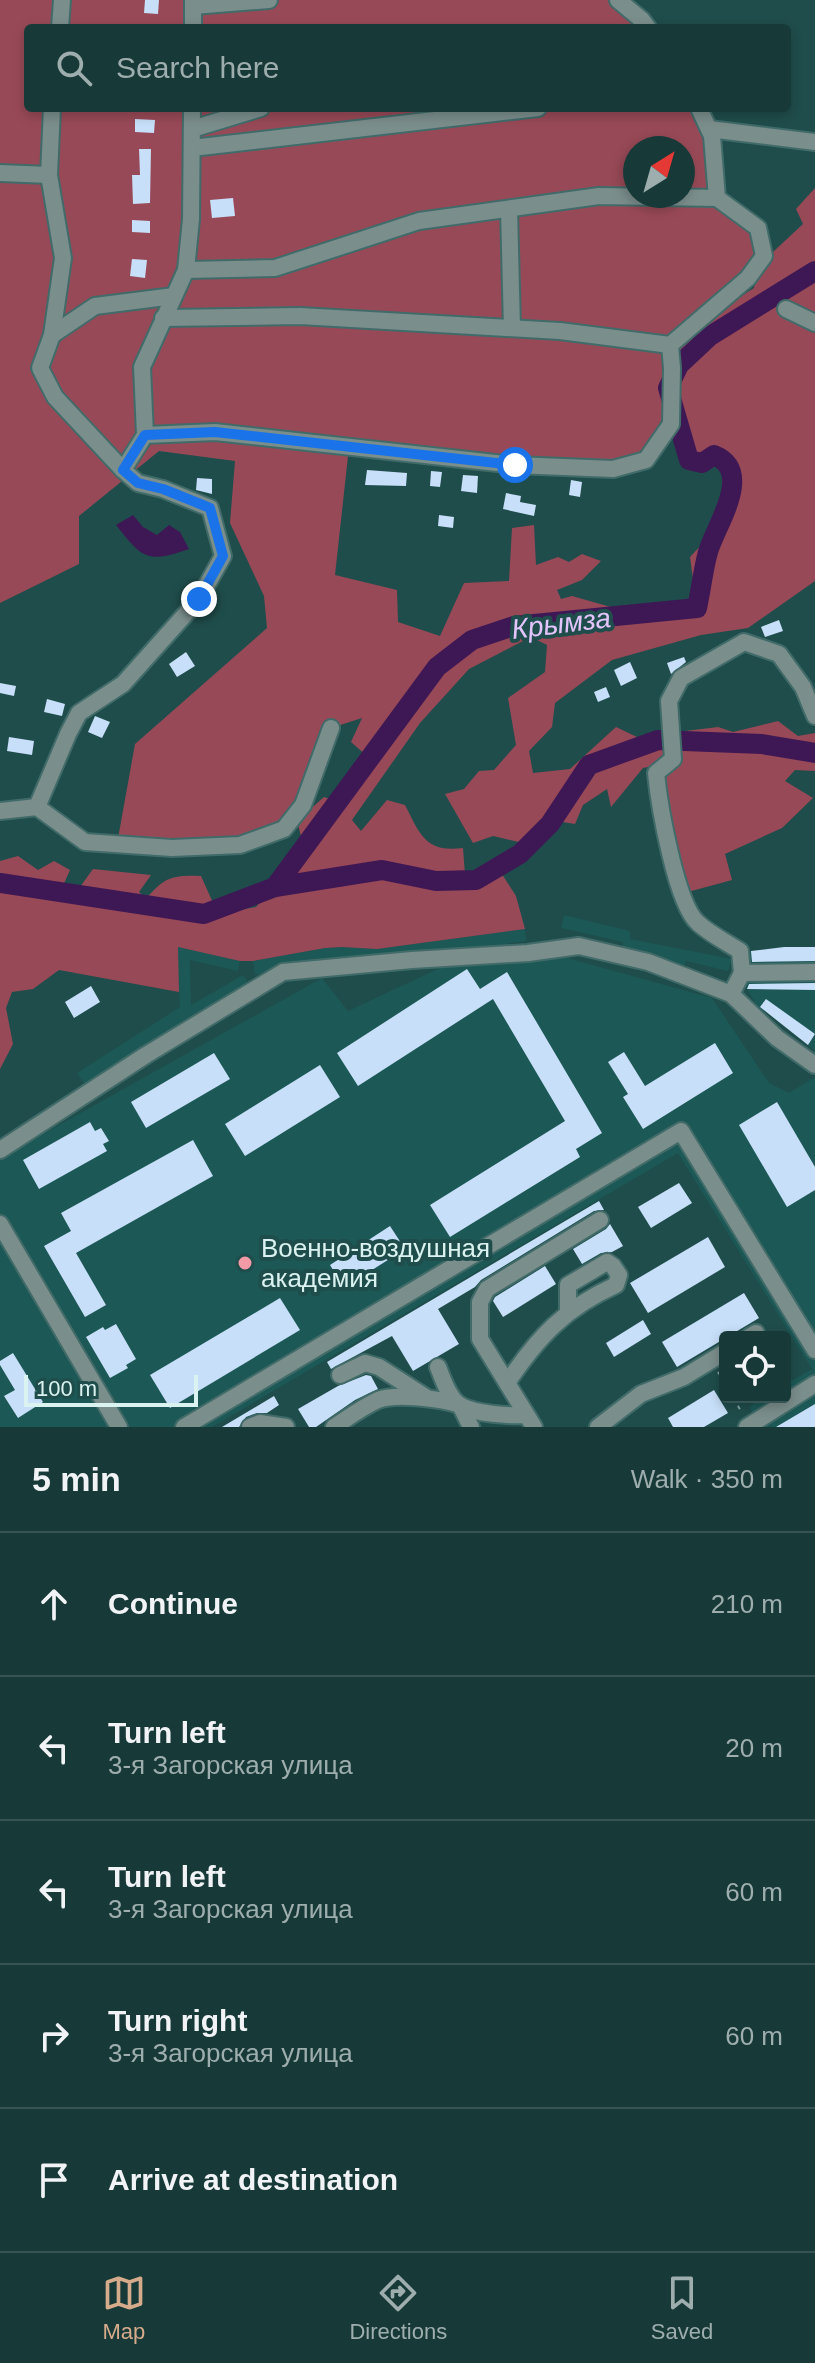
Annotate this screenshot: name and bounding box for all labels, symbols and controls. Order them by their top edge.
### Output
search box [24,24,791,112]
icon: search [52,46,96,90]
text: Search here [116,51,279,84]
north arrow [623,136,695,208]
route start [497,447,533,483]
route end [181,581,217,617]
water label: Крымза [510,602,612,645]
place label: Военно-воздушная академия [261,1233,490,1293]
marker: Военно-воздушная академия [236,1254,254,1272]
map controls [719,1331,791,1403]
button: locate [719,1331,791,1403]
scale bar [24,1371,198,1407]
text: 100 m [36,1376,97,1401]
text: 5 min [32,1460,121,1498]
text: Walk · 350 m [631,1464,783,1494]
icon: ahead [32,1582,76,1626]
text: Continue [108,1587,238,1620]
text: 210 m [711,1589,783,1619]
text: Turn left [108,1716,226,1749]
icon: left [32,1726,76,1770]
text: 20 m [725,1733,783,1763]
text: 3-я Загорская улица [108,1750,353,1780]
text: Turn left [108,1860,226,1893]
icon: left [32,1870,76,1914]
text: 60 m [725,1877,783,1907]
text: 3-я Загорская улица [108,1894,353,1924]
text: Turn right [108,2004,247,2037]
icon: right [32,2014,76,2058]
text: 60 m [725,2021,783,2051]
text: 3-я Загорская улица [108,2038,353,2068]
icon: arrive [32,2158,76,2202]
text: Arrive at destination [108,2163,398,2196]
tab: Map [102,2271,146,2345]
tab: Directions [349,2271,447,2345]
tab: Saved [651,2271,713,2345]

